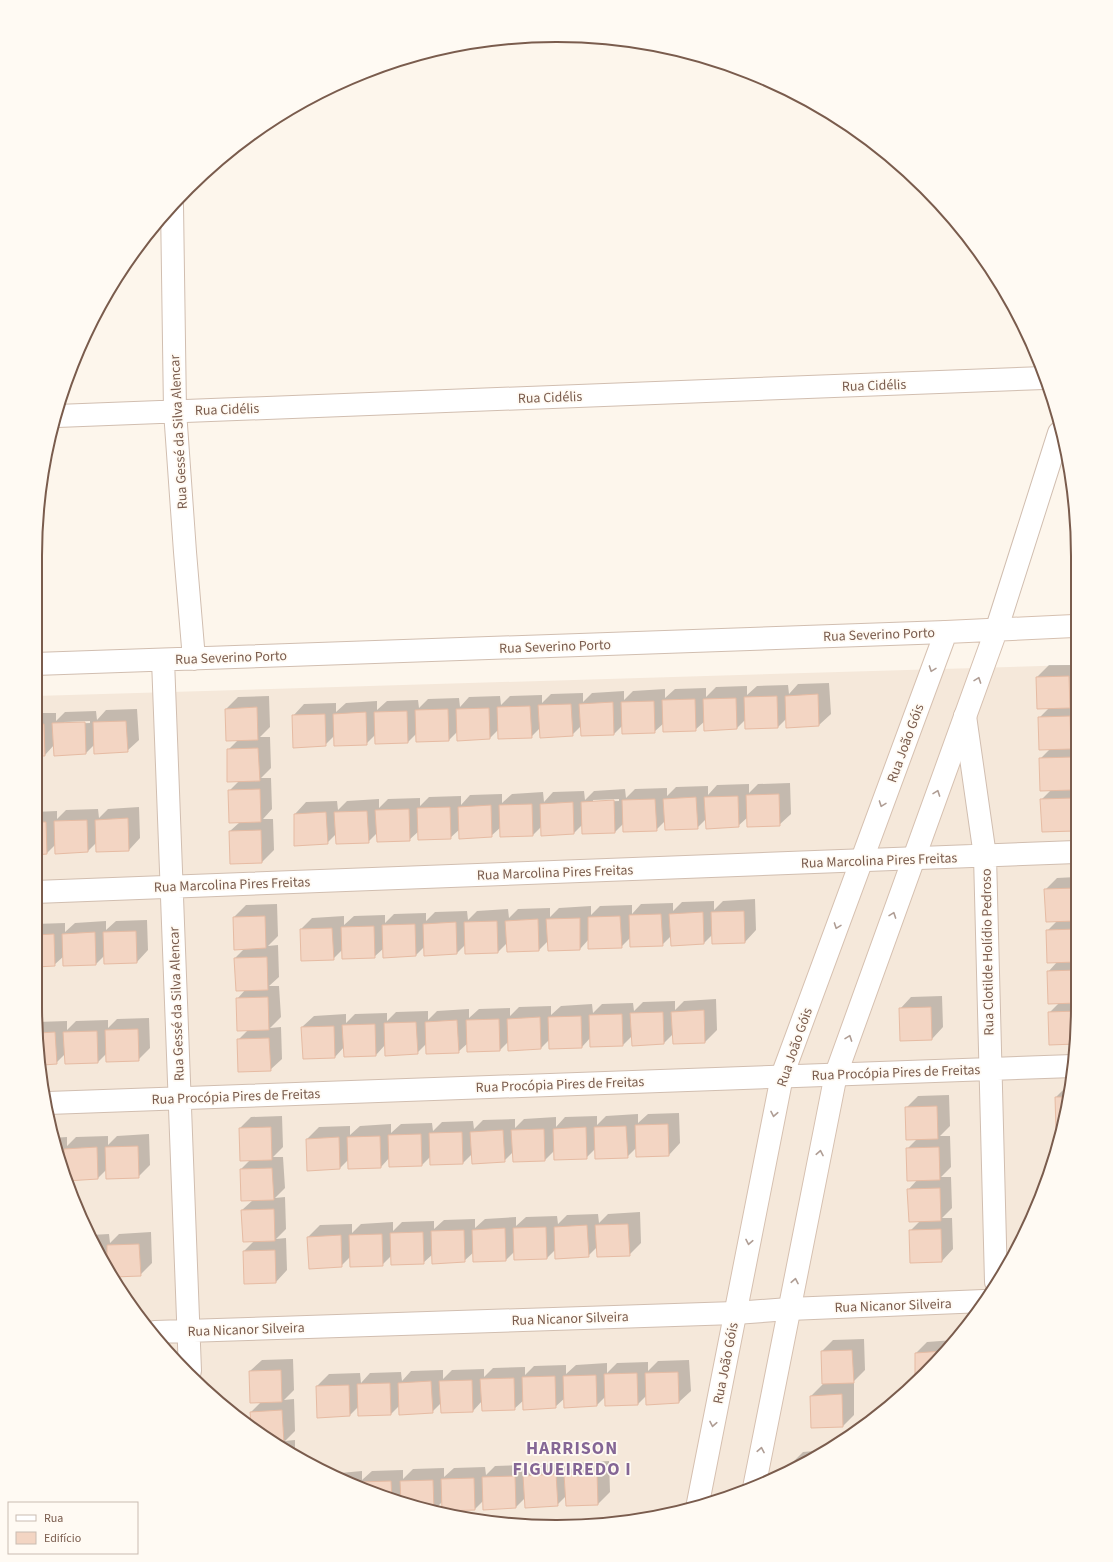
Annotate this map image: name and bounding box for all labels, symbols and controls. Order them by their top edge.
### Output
street label: Rua Gessé da Silva Alencar [165,354,193,510]
street label: Rua Cidélis [841,375,907,397]
street label: Rua Cidélis [517,387,583,409]
street label: Rua Cidélis [194,399,260,421]
street label: Rua Severino Porto [823,623,935,647]
street label: Rua Severino Porto [499,635,611,659]
street label: Rua Severino Porto [175,646,287,670]
one-way arrow [929,665,937,672]
one-way arrow [974,676,982,683]
street label: Rua João Góis [882,701,929,786]
one-way arrow [932,790,941,797]
one-way arrow [879,800,887,807]
street label: Rua Marcolina Pires Freitas [801,848,958,874]
street label: Rua Marcolina Pires Freitas [477,860,634,886]
street label: Rua Clotilde Holídio Pedroso [977,868,999,1036]
street label: Rua Marcolina Pires Freitas [154,872,311,898]
one-way arrow [888,912,897,919]
one-way arrow [834,922,842,929]
street label: Rua Gessé da Silva Alencar [164,926,190,1082]
street label: Rua João Góis [772,1005,818,1090]
one-way arrow [844,1034,853,1041]
street label: Rua Procópia Pires de Freitas [811,1060,981,1086]
street label: Rua Procópia Pires de Freitas [475,1072,645,1098]
street label: Rua Procópia Pires de Freitas [151,1084,321,1110]
one-way arrow [771,1111,779,1118]
one-way arrow [816,1150,824,1157]
one-way arrow [745,1239,754,1245]
one-way arrow [790,1278,798,1284]
street label: Rua Nicanor Silveira [834,1294,952,1318]
street label: Rua Nicanor Silveira [511,1307,629,1331]
street label: Rua Nicanor Silveira [187,1318,305,1342]
street label: Rua João Góis [708,1321,744,1406]
one-way arrow [709,1421,718,1428]
district label: HARRISON FIGUEIREDO I [512,1436,632,1482]
one-way arrow [757,1447,765,1453]
legend [8,1502,138,1554]
text: Rua [44,1510,63,1527]
text: Edifício [44,1530,81,1547]

